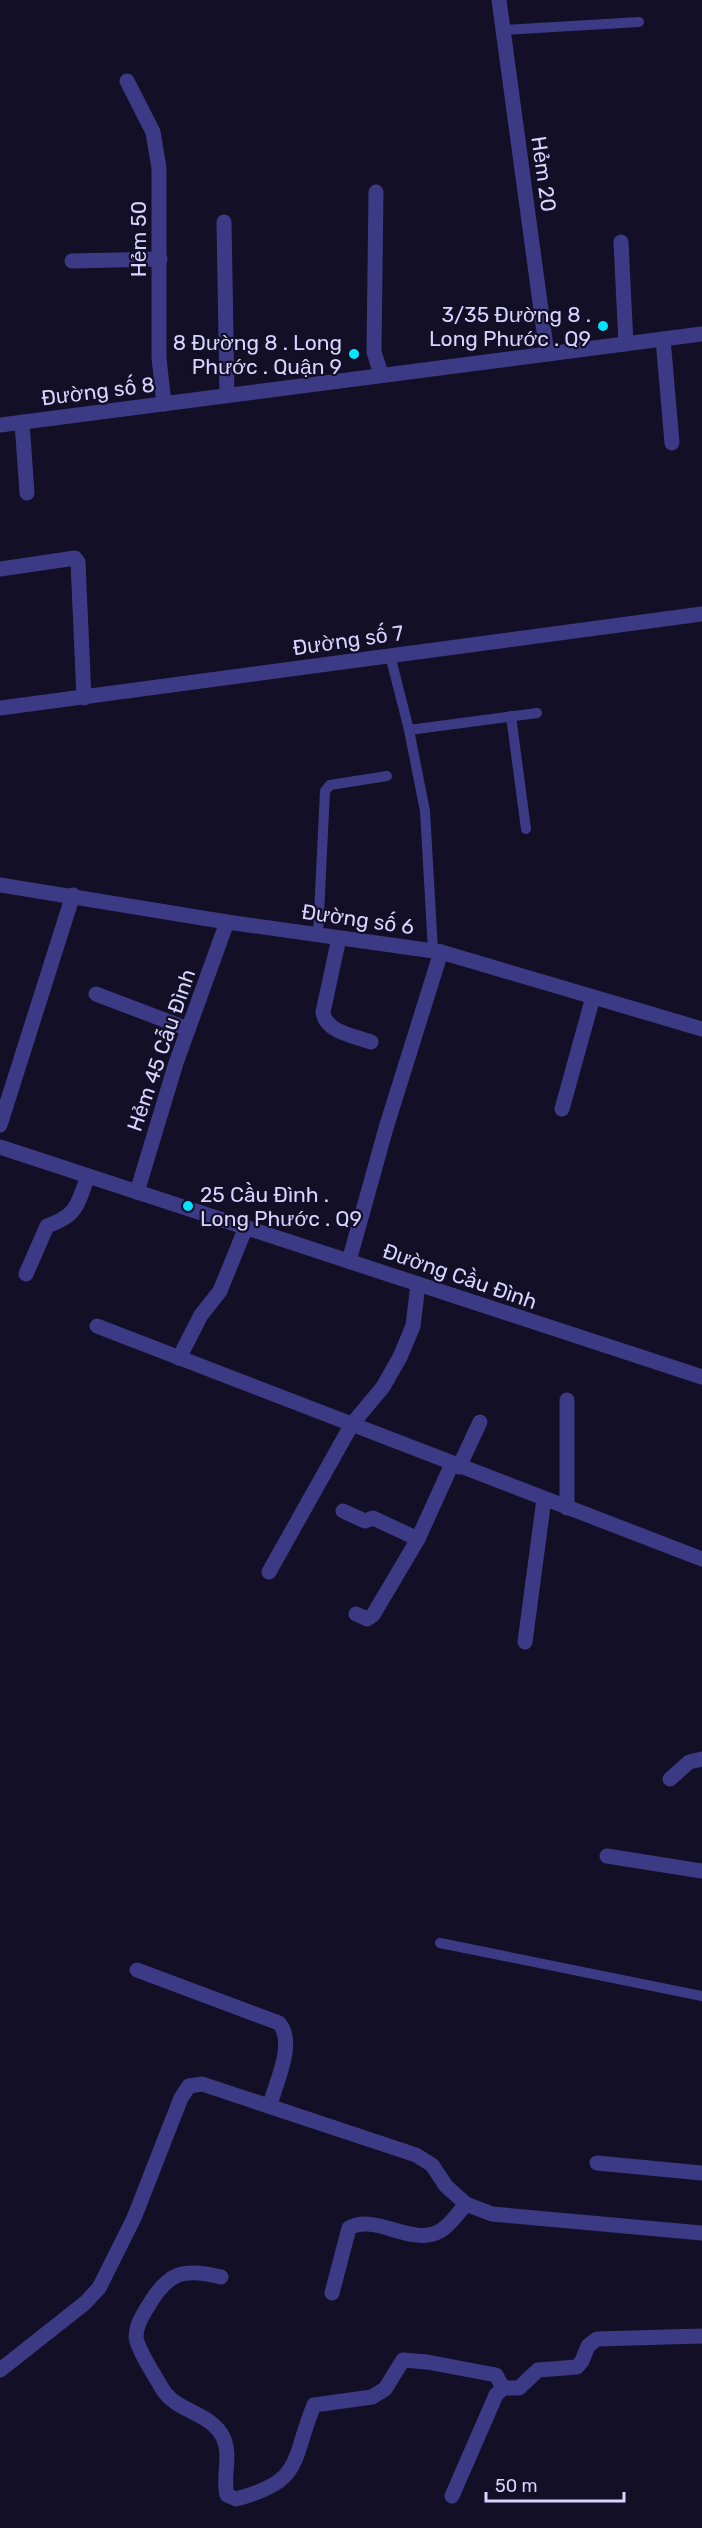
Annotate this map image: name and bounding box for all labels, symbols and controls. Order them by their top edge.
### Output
street label: Hẻm 20 [526,135,562,213]
street label: Hẻm 50 [126,201,151,277]
place label: 3/35 Đường 8 . Long Phước . Q9 [429,302,591,351]
marker: 3/35 Đường 8 . Long Phước . Q9 [596,319,610,333]
place label: 8 Đường 8 . Long Phước . Quận 9 [173,330,342,379]
marker: 8 Đường 8 . Long Phước . Quận 9 [347,347,361,361]
street label: Đường số 8 [40,372,156,410]
street label: Đường số 7 [291,620,405,660]
street label: Đường số 6 [300,899,416,939]
street label: Hẻm 45 Cẫu Đình [122,966,200,1134]
place label: 25 Cầu Đình . Long Phước . Q9 [200,1182,362,1231]
marker: 25 Cầu Đình . Long Phước . Q9 [181,1199,195,1213]
street label: Đường Cầu Đình [380,1238,540,1314]
scale bar [486,2465,624,2503]
text: 50 m [495,2475,538,2497]

